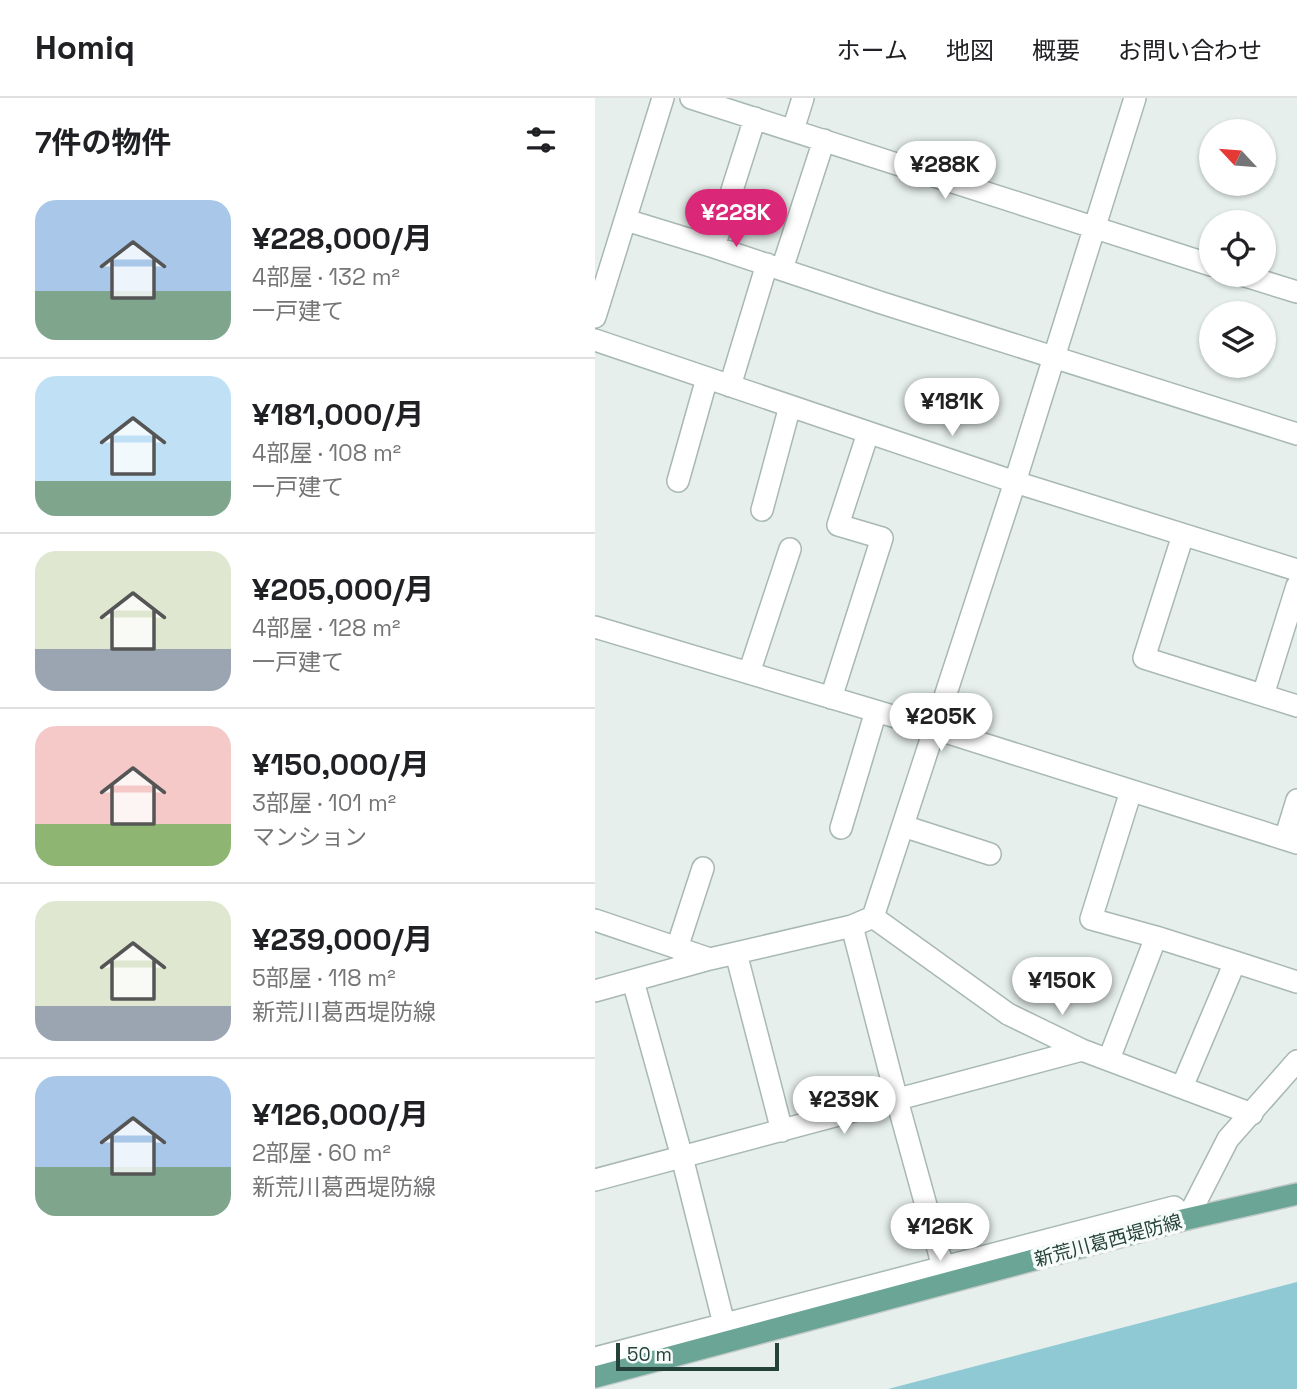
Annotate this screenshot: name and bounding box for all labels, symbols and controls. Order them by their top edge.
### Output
text: Homiq [35,27,135,69]
text: ホーム [837,35,908,66]
text: 地図 [946,35,994,66]
text: 概要 [1032,35,1080,66]
text: お問い合わせ [1118,35,1262,66]
north arrow [1199,119,1276,196]
map controls [1199,119,1276,378]
icon: filters [522,121,560,159]
text: 7件の物件 [35,123,172,162]
pin: ¥288K [896,141,994,201]
text: ¥288K [910,149,980,179]
pin: ¥228K [687,190,785,249]
text: ¥228K [701,197,771,227]
button: locate [1199,210,1276,287]
text: ¥228,000/月 [252,219,433,258]
icon: home [91,228,175,312]
text: 4部屋 · 132 m² [252,262,400,292]
text: 一戸建て [252,296,344,326]
button: layers [1199,301,1276,378]
pin: ¥181K [903,378,1001,438]
text: ¥181K [920,386,984,416]
text: ¥181,000/月 [252,395,424,434]
icon: home [91,404,175,488]
text: 4部屋 · 108 m² [252,438,401,468]
text: 一戸建て [252,472,344,502]
text: ¥205,000/月 [252,570,434,609]
icon: home [91,579,175,663]
text: 4部屋 · 128 m² [252,613,400,643]
text: 一戸建て [252,647,344,677]
pin: ¥205K [892,694,990,753]
text: ¥205K [905,701,977,731]
text: ¥150,000/月 [252,745,430,784]
icon: home [91,754,175,838]
text: 3部屋 · 101 m² [252,788,396,818]
text: マンション [252,822,367,852]
text: ¥239,000/月 [252,920,433,959]
icon: home [91,929,175,1013]
pin: ¥150K [1013,958,1111,1017]
text: 5部屋 · 118 m² [252,963,396,993]
text: ¥150K [1028,965,1096,995]
text: 新荒川葛西堤防線 [252,997,436,1027]
pin: ¥239K [795,1076,893,1136]
text: ¥239K [809,1084,879,1114]
text: ¥126,000/月 [252,1095,429,1134]
icon: home [91,1104,175,1188]
text: 2部屋 · 60 m² [252,1138,391,1168]
text: 新荒川葛西堤防線 [252,1172,436,1202]
pin: ¥126K [891,1204,989,1263]
street label: 新荒川葛西堤防線 [1031,1209,1185,1272]
text: ¥126K [907,1211,973,1241]
scale bar [616,1340,779,1372]
text: 50 m [627,1342,672,1367]

